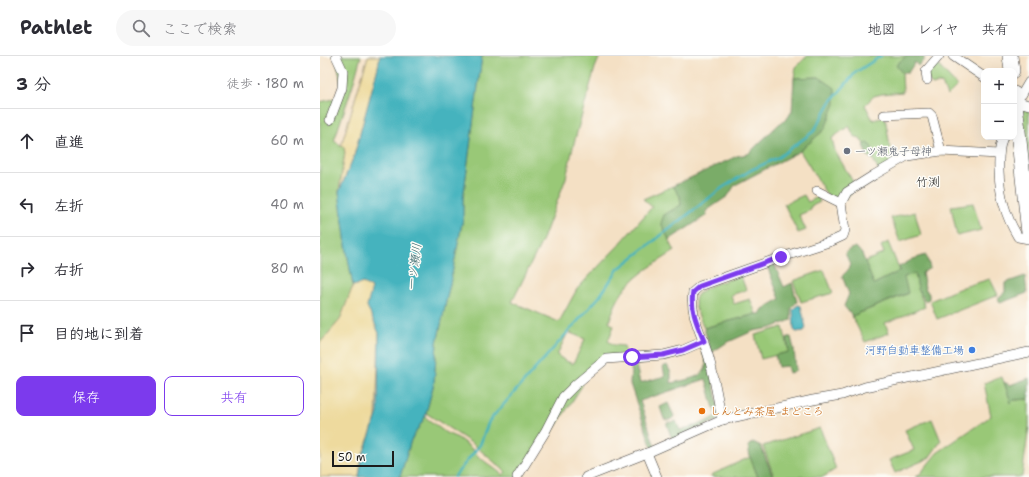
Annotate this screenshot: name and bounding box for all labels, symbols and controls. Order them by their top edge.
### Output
search box [116,10,396,46]
text: Pathlet [20,15,92,40]
icon: search [130,17,152,39]
text: ここで検索 [162,19,237,39]
text: 地図 [868,20,896,38]
text: レイヤ [918,20,959,38]
text: 共有 [981,20,1009,38]
map controls [981,68,1017,140]
button: + [981,68,1017,104]
text: 3 分 [16,73,51,95]
text: 徒歩 · 180 m [227,75,304,92]
button: − [981,104,1017,140]
icon: ahead [16,130,38,152]
text: 直進 [54,132,84,152]
text: 60 m [271,132,304,149]
place label: 一ツ瀬鬼子母神 [855,144,932,159]
marker: 一ツ瀬鬼子母神 [842,146,852,156]
district label: 竹渕 [916,174,940,190]
icon: left [16,194,38,216]
text: 左折 [54,196,84,216]
text: 40 m [270,196,304,213]
water label: 一ツ瀬川 [403,242,425,292]
route end [772,248,790,266]
icon: right [16,258,38,280]
text: 右折 [54,260,84,280]
text: 80 m [270,260,304,277]
icon: arrive [16,322,38,344]
text: 目的地に到着 [54,324,144,344]
place label: 河野自動車整備工場 [865,343,964,358]
marker: 河野自動車整備工場 [967,345,977,355]
route start [623,348,641,366]
button: 保存 [16,376,156,416]
button: 共有 [164,376,304,416]
place label: しんとみ茶屋 まどころ [710,404,824,419]
marker: しんとみ茶屋 まどころ [697,406,707,416]
scale bar [332,449,394,468]
text: 50 m [338,450,366,465]

